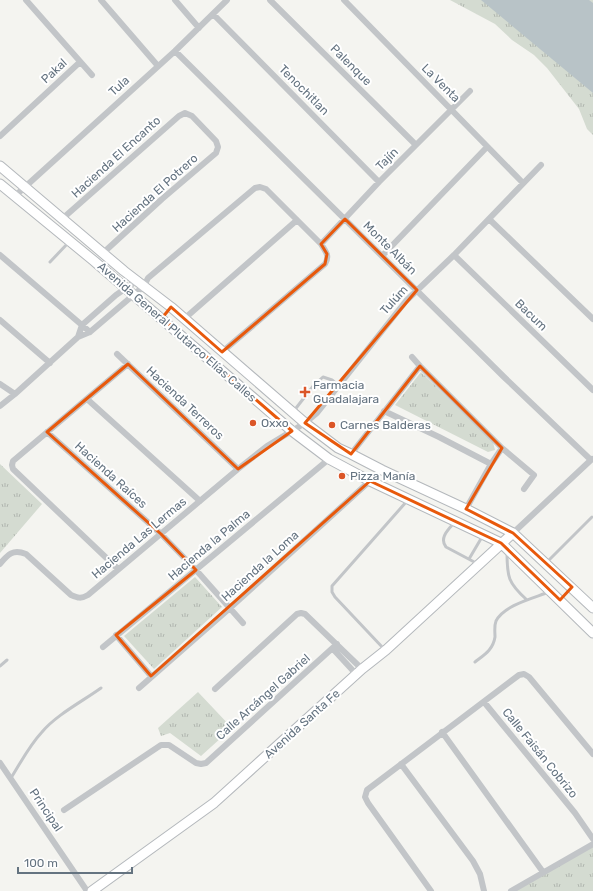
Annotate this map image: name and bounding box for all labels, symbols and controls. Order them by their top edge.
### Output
street label: Palenque [328,42,375,89]
street label: Pakal [38,56,70,86]
street label: La Venta [419,61,463,105]
street label: Tenochitlan [276,62,332,118]
street label: Tula [106,73,132,99]
street label: Hacienda El Encanto [69,113,164,201]
street label: Tajín [373,145,401,173]
street label: Hacienda El Potrero [109,151,201,235]
street label: Monte Albán [360,218,420,278]
street label: Avenida General Plutarco Elías Calles [95,259,259,405]
street label: Tulúm [377,283,411,317]
street label: Bacum [512,296,550,334]
street label: Hacienda Terreros [143,364,227,442]
place label: Farmacia Guadalajara [313,378,379,406]
marker: Farmacia Guadalajara [300,387,310,397]
place label: Oxxo [261,416,289,430]
marker: Oxxo [248,418,258,428]
place label: Carnes Balderas [340,418,431,432]
marker: Carnes Balderas [327,420,337,430]
street label: Hacienda Raíces [72,439,150,511]
place label: Pizza Manía [350,469,415,483]
marker: Pizza Manía [337,471,347,481]
street label: Hacienda Las Lermas [89,494,189,582]
street label: Hacienda la Palma [165,507,253,583]
street label: Hacienda la Loma [219,528,301,604]
street label: Calle Arcángel Gabriel [213,651,313,743]
street label: Avenida Santa Fe [261,686,343,762]
street label: Calle Faisán Cobrizo [499,705,581,801]
street label: Principal [27,786,65,834]
scale bar [18,849,132,875]
text: 100 m [24,856,58,870]

